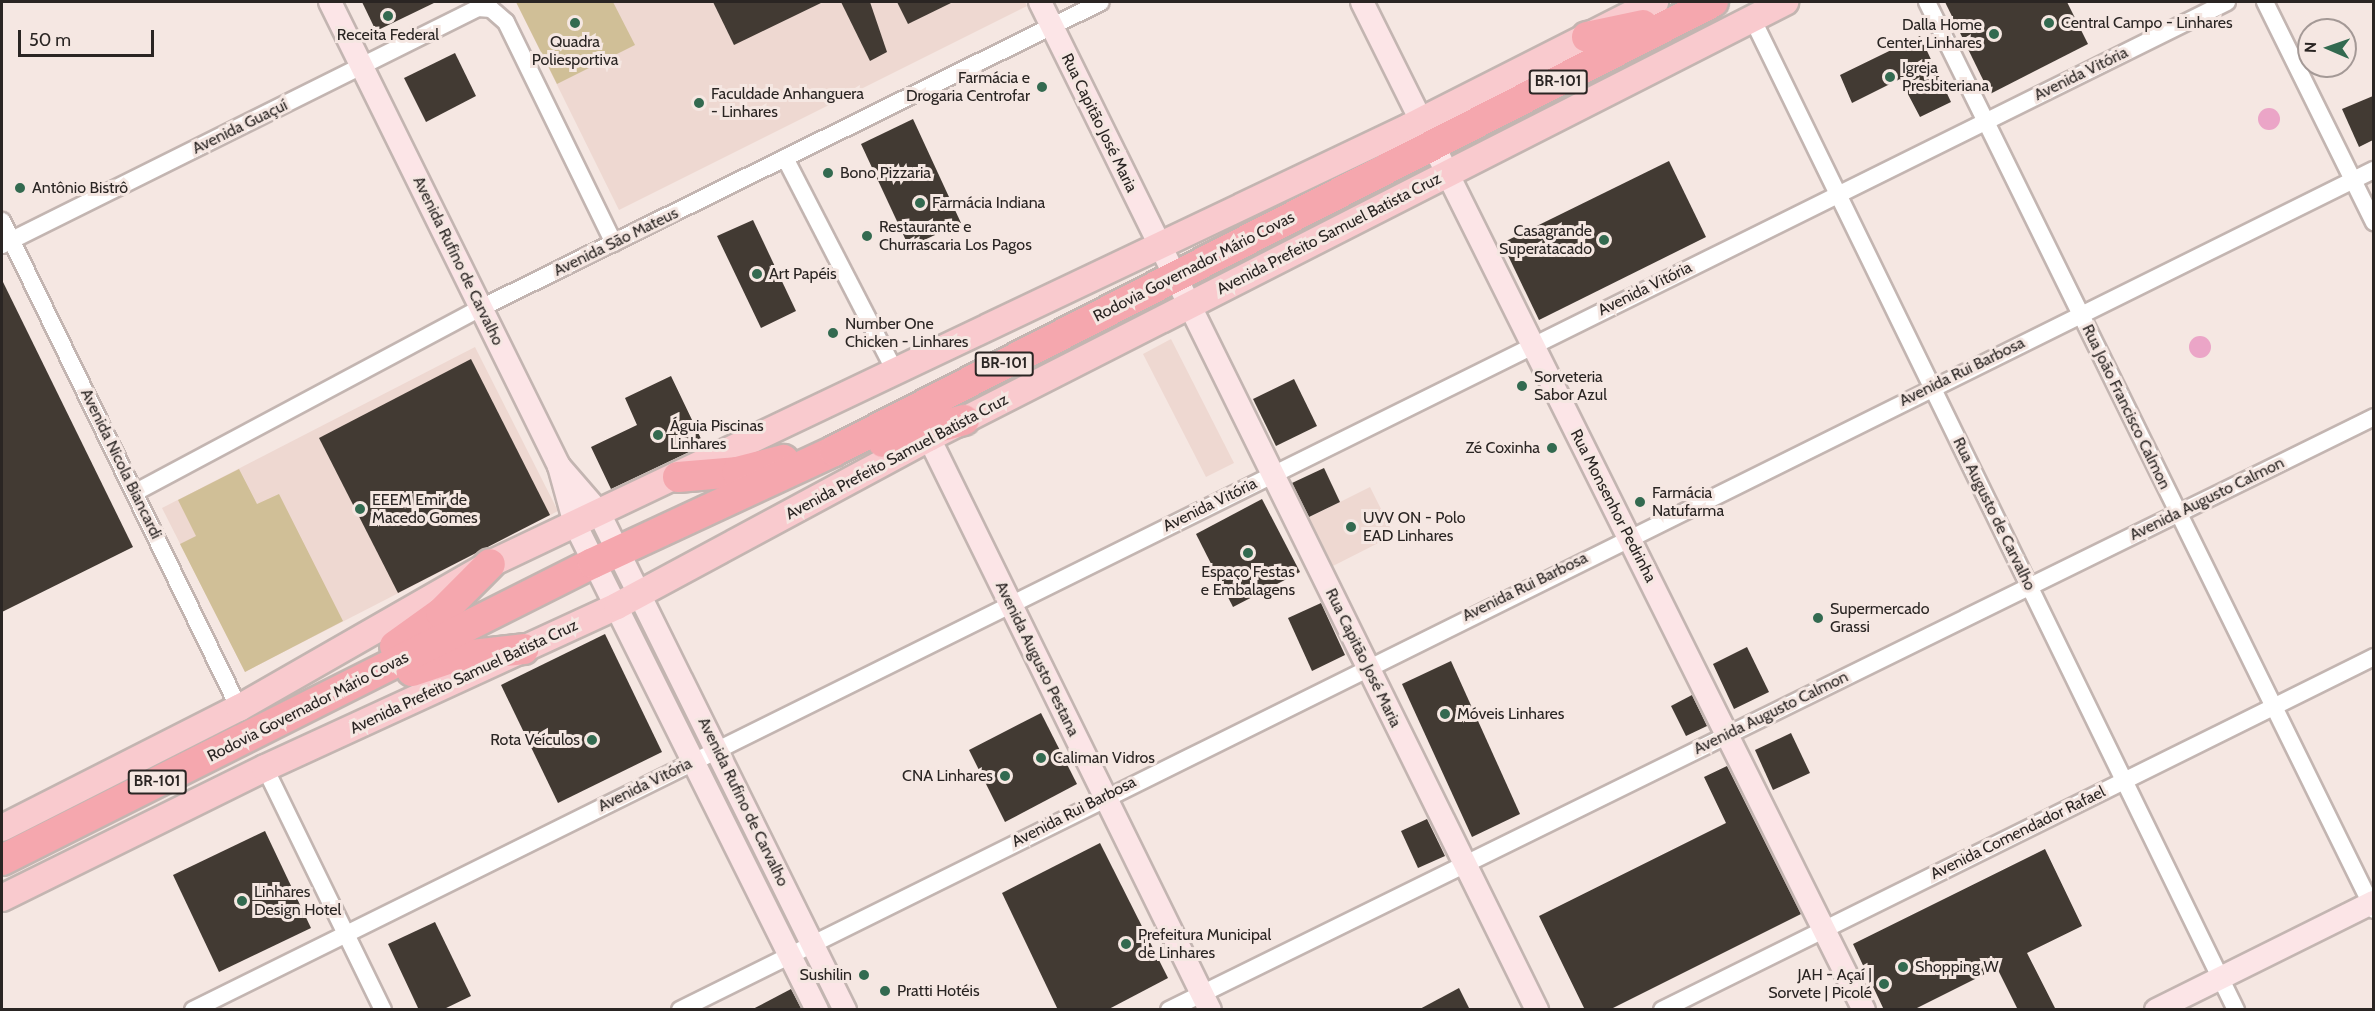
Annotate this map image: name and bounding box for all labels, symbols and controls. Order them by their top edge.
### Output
marker: Receita Federal [381,9,395,23]
place label: Central Campo - Linhares [2061,13,2233,33]
place label: Dalla Home Center Linhares [1877,15,1982,53]
marker: Quadra Poliesportiva [568,16,582,30]
marker: Central Campo - Linhares [2042,16,2056,30]
scale bar [21,18,158,56]
north arrow [2297,18,2357,78]
place label: Receita Federal [337,25,439,45]
marker: Dalla Home Center Linhares [1987,27,2001,41]
text: 50 m [29,29,71,51]
place label: Quadra Poliesportiva [532,32,618,70]
text: N [2301,41,2320,53]
street label: Avenida Vitória [2031,43,2131,105]
street label: Rua Capitão José Maria [1057,50,1141,196]
place label: Igreja Presbiteriana [1902,58,1989,96]
place label: Farmácia e Drogaria Centrofar [906,68,1030,106]
road number: BR-101 [1528,70,1588,94]
marker: Igreja Presbiteriana [1883,70,1897,84]
marker: Farmácia e Drogaria Centrofar [1035,80,1049,94]
place label: Faculdade Anhanguera - Linhares [711,84,864,122]
street label: Avenida Guaçuí [189,96,291,158]
marker: Faculdade Anhanguera - Linhares [692,96,706,110]
place label: Bono Pizzaria [840,163,931,183]
marker: Bono Pizzaria [821,166,835,180]
street label: Avenida Prefeito Samuel Batista Cruz [1214,169,1444,299]
street label: Avenida Rufino de Carvalho [409,173,507,349]
place label: Antônio Bistrô [32,178,128,198]
marker: Antônio Bistrô [13,181,27,195]
place label: Farmácia Indiana [932,193,1045,213]
marker: Farmácia Indiana [913,196,927,210]
street label: Avenida São Mateus [551,204,681,280]
street label: Rodovia Governador Mário Covas [1090,208,1298,326]
place label: Restaurante e Churrascaria Los Pagos [879,217,1032,255]
place label: Casagrande Superatacado [1499,221,1592,259]
marker: Restaurante e Churrascaria Los Pagos [860,229,874,243]
marker: Casagrande Superatacado [1597,233,1611,247]
street label: Avenida Vitória [1595,258,1695,320]
place label: Art Papéis [769,264,837,284]
marker: Art Papéis [750,267,764,281]
place label: Number One Chicken - Linhares [845,314,968,352]
street label: Rua João Francisco Calmon [2078,321,2174,493]
marker: Number One Chicken - Linhares [826,326,840,340]
street label: Avenida Rui Barbosa [1896,333,2028,411]
road number: BR-101 [974,352,1034,376]
place label: Sorveteria Sabor Azul [1534,367,1607,405]
marker: Sorveteria Sabor Azul [1515,379,1529,393]
street label: Avenida Nicola Biancardi [76,386,166,542]
street label: Avenida Prefeito Samuel Batista Cruz [783,390,1011,524]
place label: Águia Piscinas Linhares [670,416,764,454]
street label: Rua Monsenhor Pedrinha [1566,426,1660,586]
marker: Águia Piscinas Linhares [651,428,665,442]
street label: Rua Augusto de Carvalho [1949,434,2039,594]
place label: Zé Coxinha [1465,438,1540,458]
marker: Zé Coxinha [1545,441,1559,455]
street label: Avenida Augusto Calmon [2127,453,2287,545]
street label: Avenida Vitória [1160,474,1260,536]
place label: Farmácia Natufarma [1652,483,1724,521]
place label: EEEM Emir de Macedo Gomes [372,490,478,528]
marker: Farmácia Natufarma [1633,495,1647,509]
marker: EEEM Emir de Macedo Gomes [353,502,367,516]
place label: UVV ON - Polo EAD Linhares [1363,508,1466,546]
marker: UVV ON - Polo EAD Linhares [1344,520,1358,534]
marker: Espaço Festas e Embalagens [1241,546,1255,560]
street label: Avenida Rui Barbosa [1459,548,1591,626]
place label: Espaço Festas e Embalagens [1201,562,1295,600]
street label: Avenida Augusto Pestana [991,578,1083,740]
street label: Rua Capitão José Maria [1321,585,1405,731]
place label: Supermercado Grassi [1830,599,1929,637]
marker: Supermercado Grassi [1811,611,1825,625]
street label: Avenida Prefeito Samuel Batista Cruz [347,616,581,738]
street label: Rodovia Governador Mário Covas [204,648,412,766]
street label: Avenida Augusto Calmon [1691,667,1851,759]
place label: Móveis Linhares [1457,704,1564,724]
marker: Móveis Linhares [1438,707,1452,721]
street label: Avenida Rufino de Carvalho [694,714,792,890]
place label: Rota Veículos [490,730,580,750]
marker: Rota Veículos [585,733,599,747]
place label: Caliman Vidros [1053,748,1155,768]
marker: Caliman Vidros [1034,751,1048,765]
street label: Avenida Vitória [595,754,695,816]
place label: CNA Linhares [902,766,993,786]
marker: CNA Linhares [998,769,1012,783]
road number: BR-101 [127,770,187,794]
street label: Avenida Rui Barbosa [1009,772,1139,852]
street label: Avenida Comendador Rafael [1927,782,2109,884]
place label: Linhares Design Hotel [254,882,341,920]
marker: Linhares Design Hotel [235,894,249,908]
place label: Prefeitura Municipal de Linhares [1138,925,1271,963]
marker: Prefeitura Municipal de Linhares [1119,937,1133,951]
place label: Shopping W [1915,957,1999,977]
marker: Shopping W [1896,960,1910,974]
place label: Sushilin [800,965,852,985]
place label: JAH - Açaí | Sorvete | Picolé [1768,965,1872,1003]
marker: Sushilin [857,968,871,982]
marker: JAH - Açaí | Sorvete | Picolé [1877,977,1891,991]
place label: Pratti Hotéis [897,981,980,1001]
marker: Pratti Hotéis [878,984,892,998]

